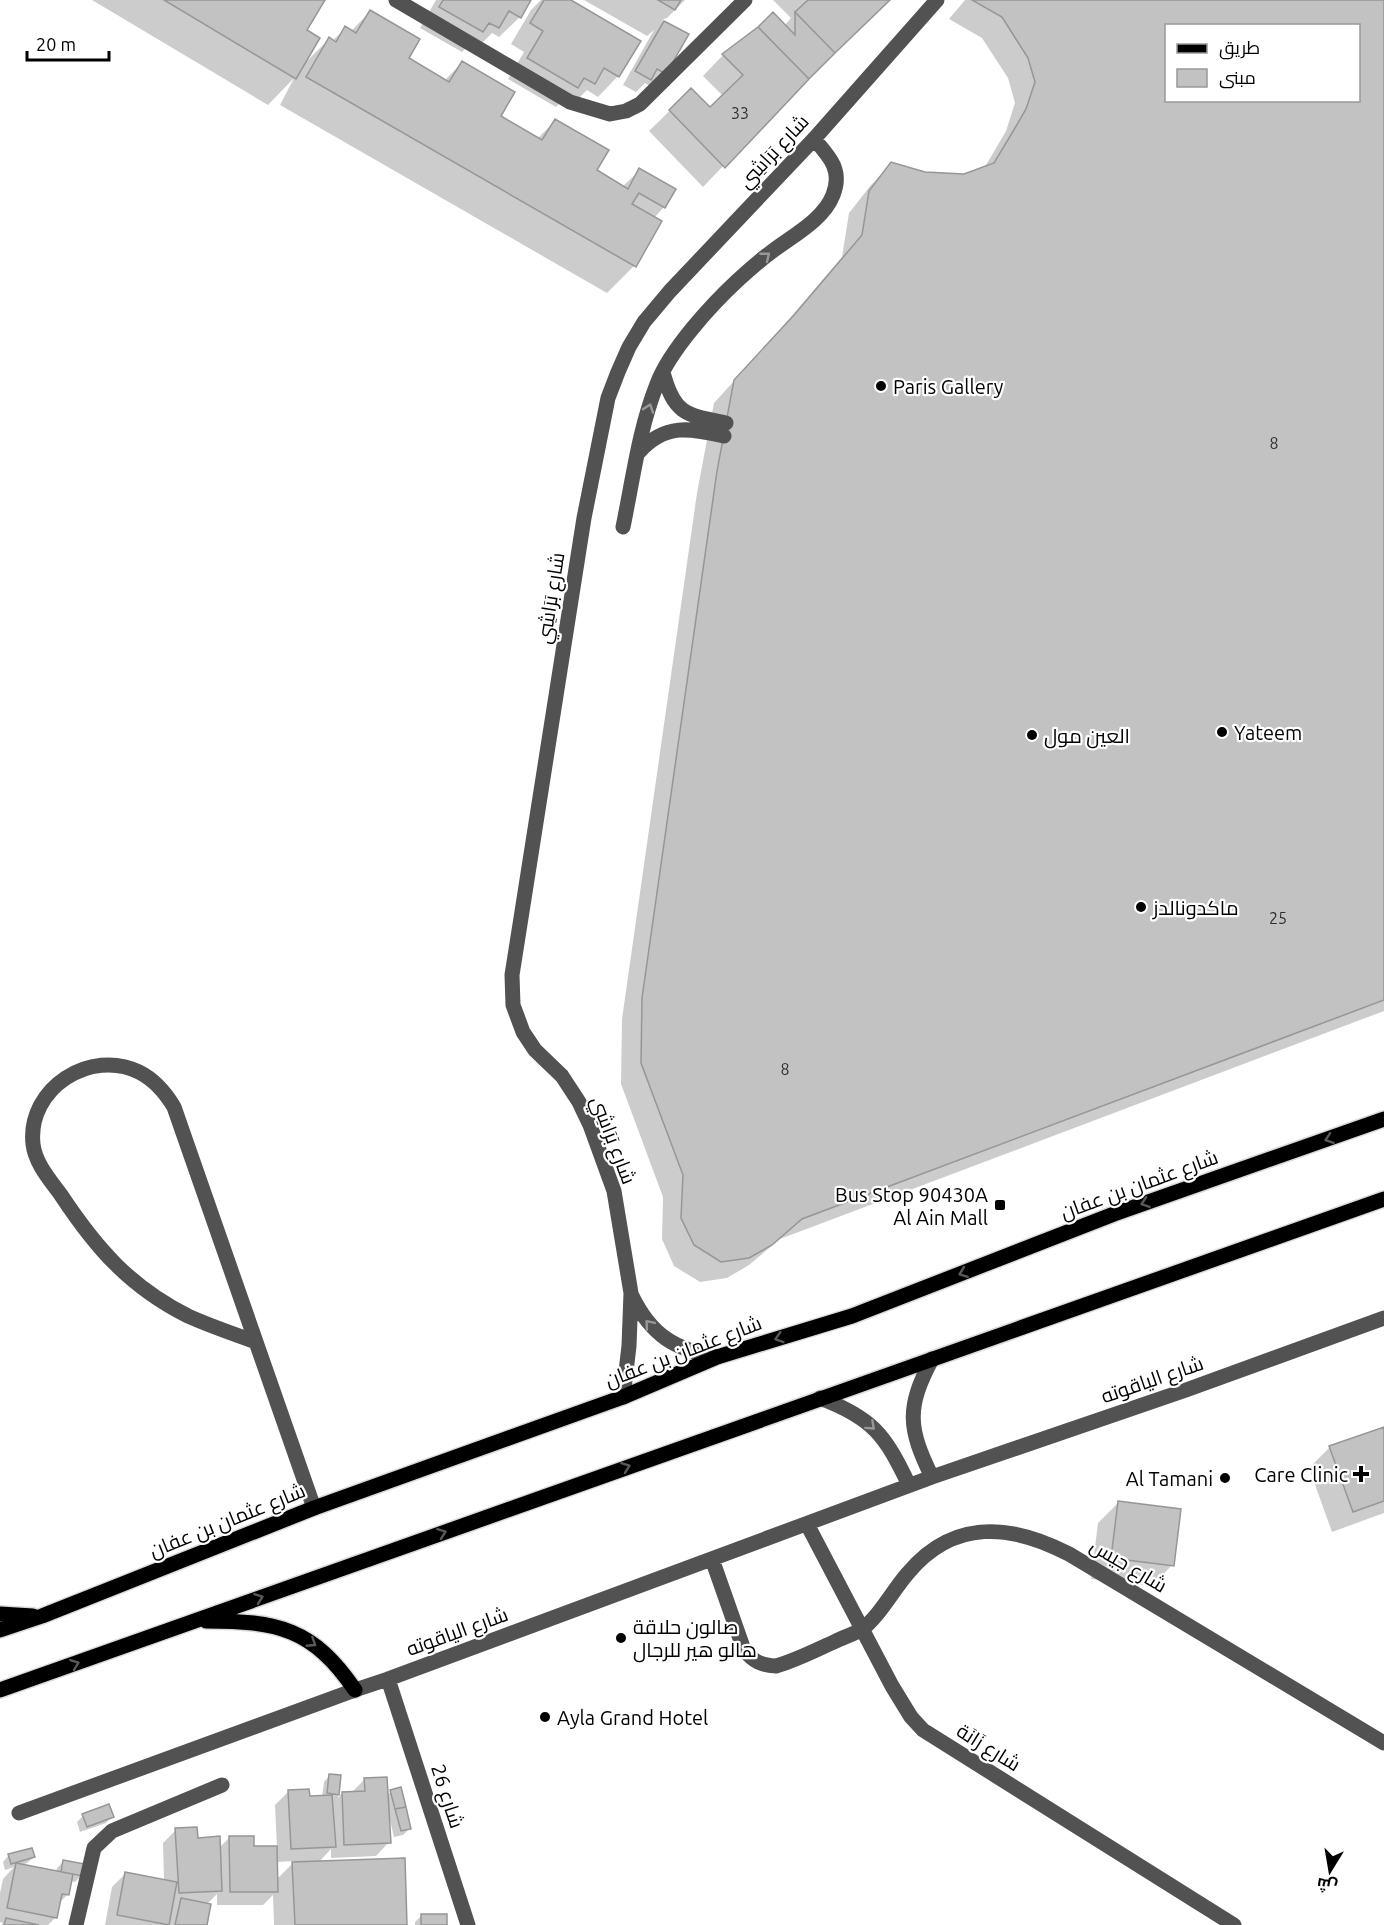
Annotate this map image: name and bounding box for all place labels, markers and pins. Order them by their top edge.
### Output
place label: Paris Gallery [893,375,1004,398]
marker: Paris Gallery [874,379,888,393]
place label: Yateem [1234,721,1302,744]
place label: العين مول [1044,724,1130,749]
marker: Yateem [1215,725,1229,739]
marker: العين مول [1025,728,1039,742]
place label: ماكدونالدز [1152,896,1239,920]
marker: ماكدونالدز [1134,900,1148,914]
place label: Bus Stop 90430A Al Ain Mall [835,1183,988,1229]
marker: Bus Stop 90430A Al Ain Mall [993,1198,1007,1212]
place label: Care Clinic [1254,1463,1348,1486]
marker: Care Clinic [1352,1465,1370,1483]
place label: Al Tamani [1126,1467,1213,1490]
marker: Al Tamani [1218,1471,1232,1485]
place label: صالون حلاقة هالو هير للرجال [633,1615,757,1663]
marker: صالون حلاقة هالو هير للرجال [614,1631,628,1645]
place label: Ayla Grand Hotel [557,1706,708,1729]
marker: Ayla Grand Hotel [538,1710,552,1724]

